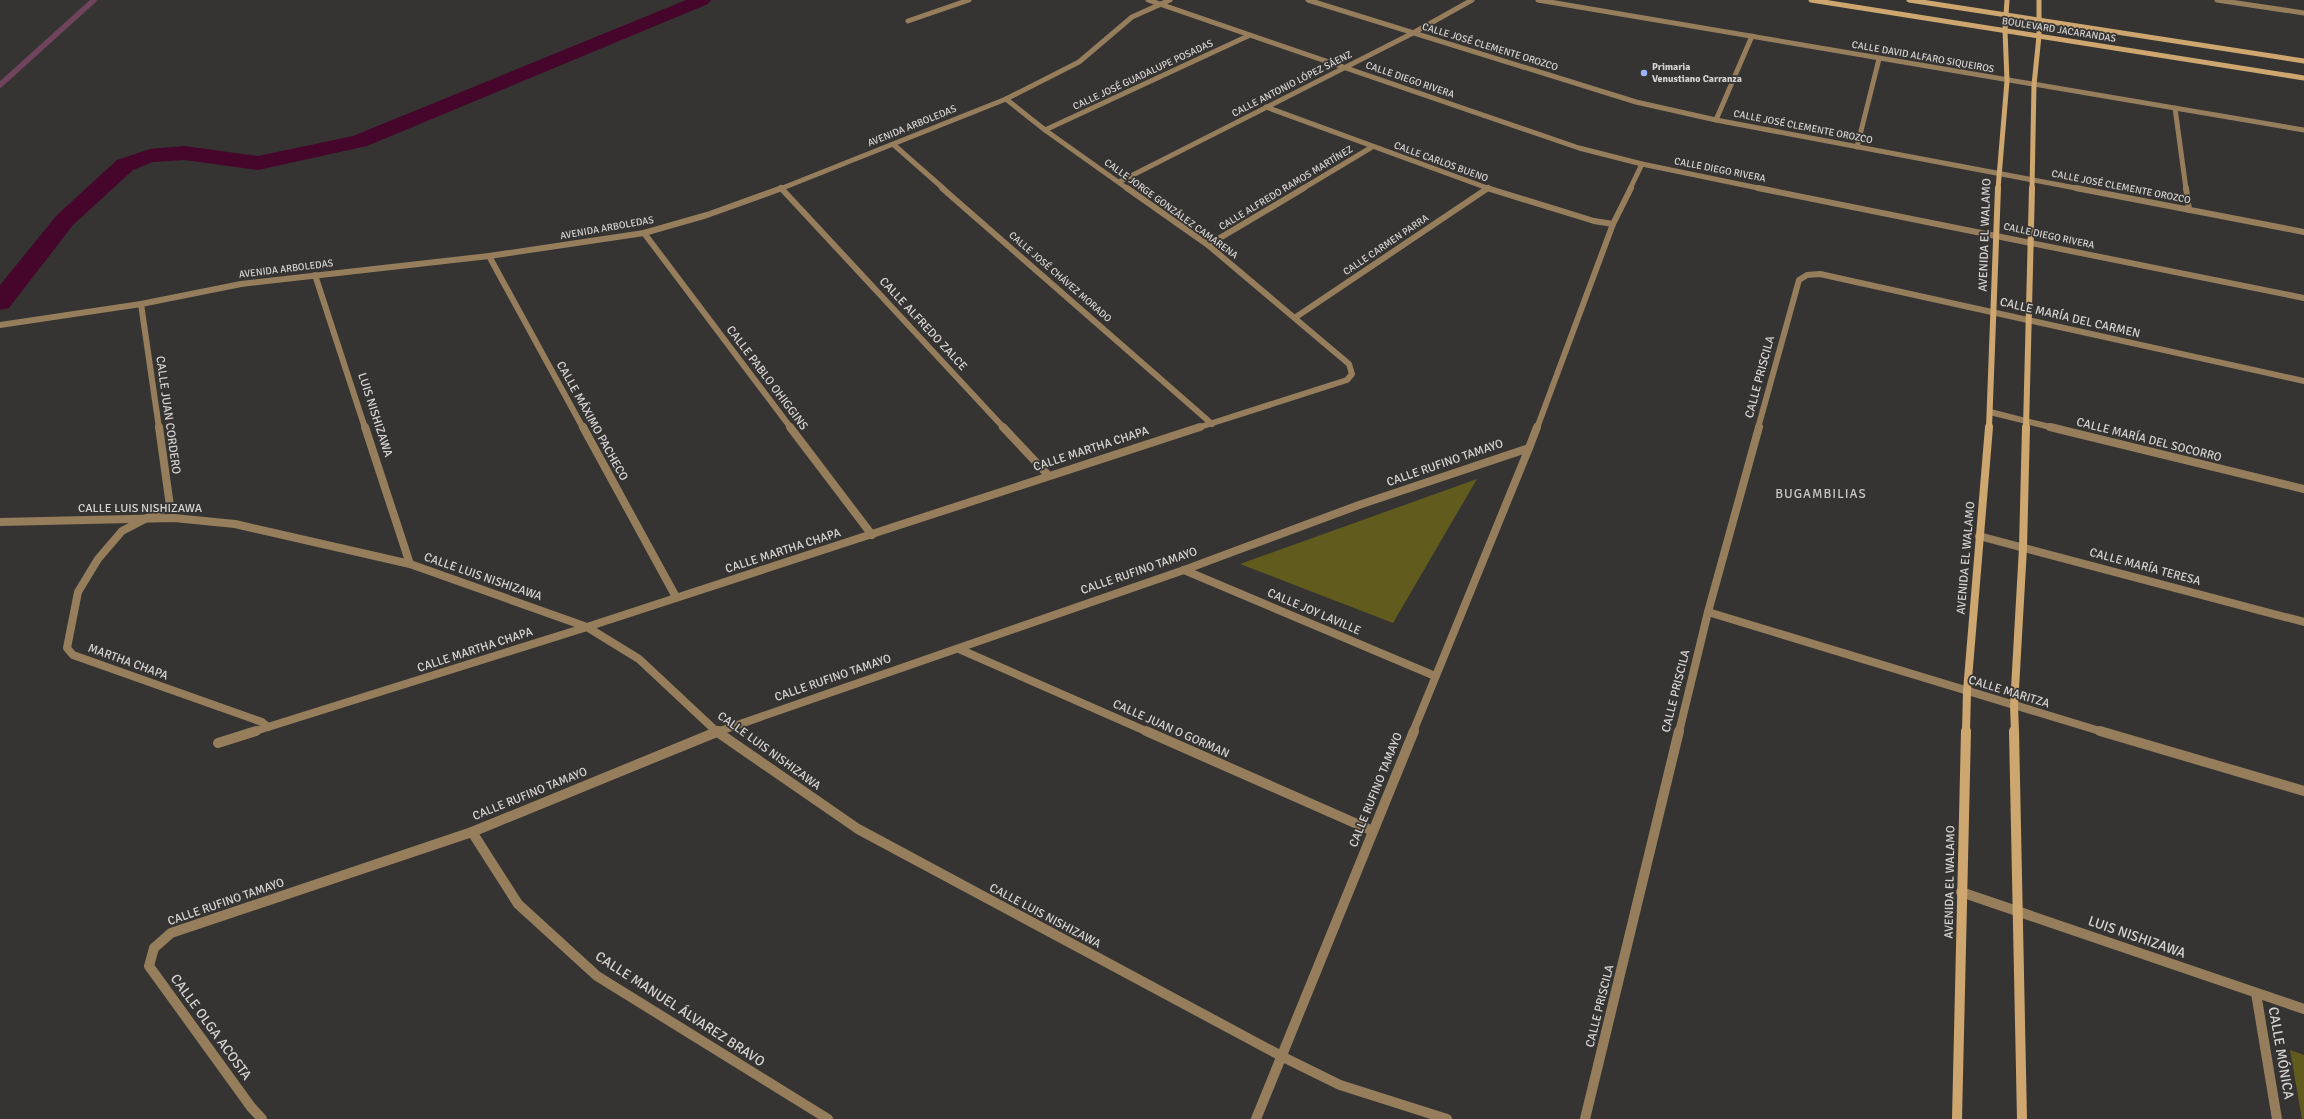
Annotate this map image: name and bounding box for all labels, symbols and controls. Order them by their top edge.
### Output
street label: BOULEVARD JACARANDAS [2001,15,2117,45]
street label: CALLE JOSÉ CLEMENTE OROZCO [1421,20,1560,74]
street label: CALLE JOSÉ GUADALUPE POSADAS [1071,36,1215,113]
street label: CALLE DAVID ALFARO SIQUEIROS [1851,39,1996,76]
street label: CALLE ANTONIO LÓPEZ SÁENZ [1229,47,1354,120]
street label: CALLE DIEGO RIVERA [1364,59,1456,101]
place label: Primaria Venustiano Carranza [1652,61,1742,85]
marker: Primaria Venustiano Carranza [1639,68,1649,78]
street label: AVENIDA ARBOLEDAS [866,102,959,149]
street label: CALLE JOSÉ CLEMENTE OROZCO [1732,107,1874,146]
street label: CALLE CARLOS BUENO [1392,139,1490,185]
street label: CALLE ALFREDO RAMOS MARTÍNEZ [1216,142,1355,233]
street label: CALLE DIEGO RIVERA [1673,155,1767,185]
street label: CALLE JORGE GONZÁLEZ CAMARENA [1102,156,1241,262]
street label: CALLE JOSÉ CLEMENTE OROZCO [2050,167,2192,206]
street label: AVENIDA EL WALAMO [1976,178,1994,292]
street label: CALLE CARMEN PARRA [1341,212,1431,278]
street label: AVENIDA ARBOLEDAS [559,214,655,242]
street label: CALLE DIEGO RIVERA [2002,220,2096,252]
street label: CALLE JOSÉ CHÁVEZ MORADO [1006,228,1115,325]
street label: AVENIDA ARBOLEDAS [238,257,334,281]
street label: CALLE ALFREDO ZALCE [876,274,970,374]
street label: CALLE MARÍA DEL CARMEN [1998,295,2142,341]
street label: CALLE PABLO OHIGGINS [723,323,811,433]
street label: CALLE PRISCILA [1742,334,1778,420]
street label: CALLE JUAN CORDERO [152,355,184,475]
street label: CALLE MÁXIMO PACHECO [553,359,631,484]
street label: LUIS NISHIZAWA [354,371,396,460]
street label: CALLE MARÍA DEL SOCORRO [2075,415,2223,465]
street label: CALLE MARTHA CHAPA [1031,423,1151,475]
street label: CALLE RUFINO TAMAYO [1385,436,1505,490]
district label: BUGAMBILIAS [1775,486,1867,502]
street label: CALLE LUIS NISHIZAWA [78,501,203,516]
street label: AVENIDA EL WALAMO [1954,501,1978,615]
street label: CALLE MARTHA CHAPA [723,525,843,577]
street label: CALLE RUFINO TAMAYO [1079,544,1199,598]
street label: CALLE MARÍA TERESA [2088,545,2203,589]
street label: CALLE LUIS NISHIZAWA [422,550,545,604]
street label: CALLE JOY LAVILLE [1265,585,1363,639]
street label: CALLE MARTHA CHAPA [415,624,535,676]
street label: MARTHA CHAPA [86,641,171,684]
street label: CALLE PRISCILA [1658,647,1694,734]
street label: CALLE RUFINO TAMAYO [773,651,893,705]
street label: CALLE MARITZA [1967,673,2052,712]
street label: CALLE JUAN O GORMAN [1110,696,1232,762]
street label: CALLE LUIS NISHIZAWA [714,708,824,794]
street label: CALLE RUFINO TAMAYO [1346,730,1406,850]
street label: CALLE RUFINO TAMAYO [470,764,590,824]
street label: AVENIDA EL WALAMO [1942,825,1958,939]
street label: CALLE RUFINO TAMAYO [166,875,286,929]
street label: CALLE LUIS NISHIZAWA [987,880,1104,952]
street label: LUIS NISHIZAWA [2086,912,2189,962]
street label: CALLE MANUEL ÁLVAREZ BRAVO [592,948,768,1070]
street label: CALLE PRISCILA [1582,962,1618,1049]
street label: CALLE OLGA ACOSTA [167,971,255,1084]
street label: CALLE MÓNICA [2265,1005,2298,1101]

